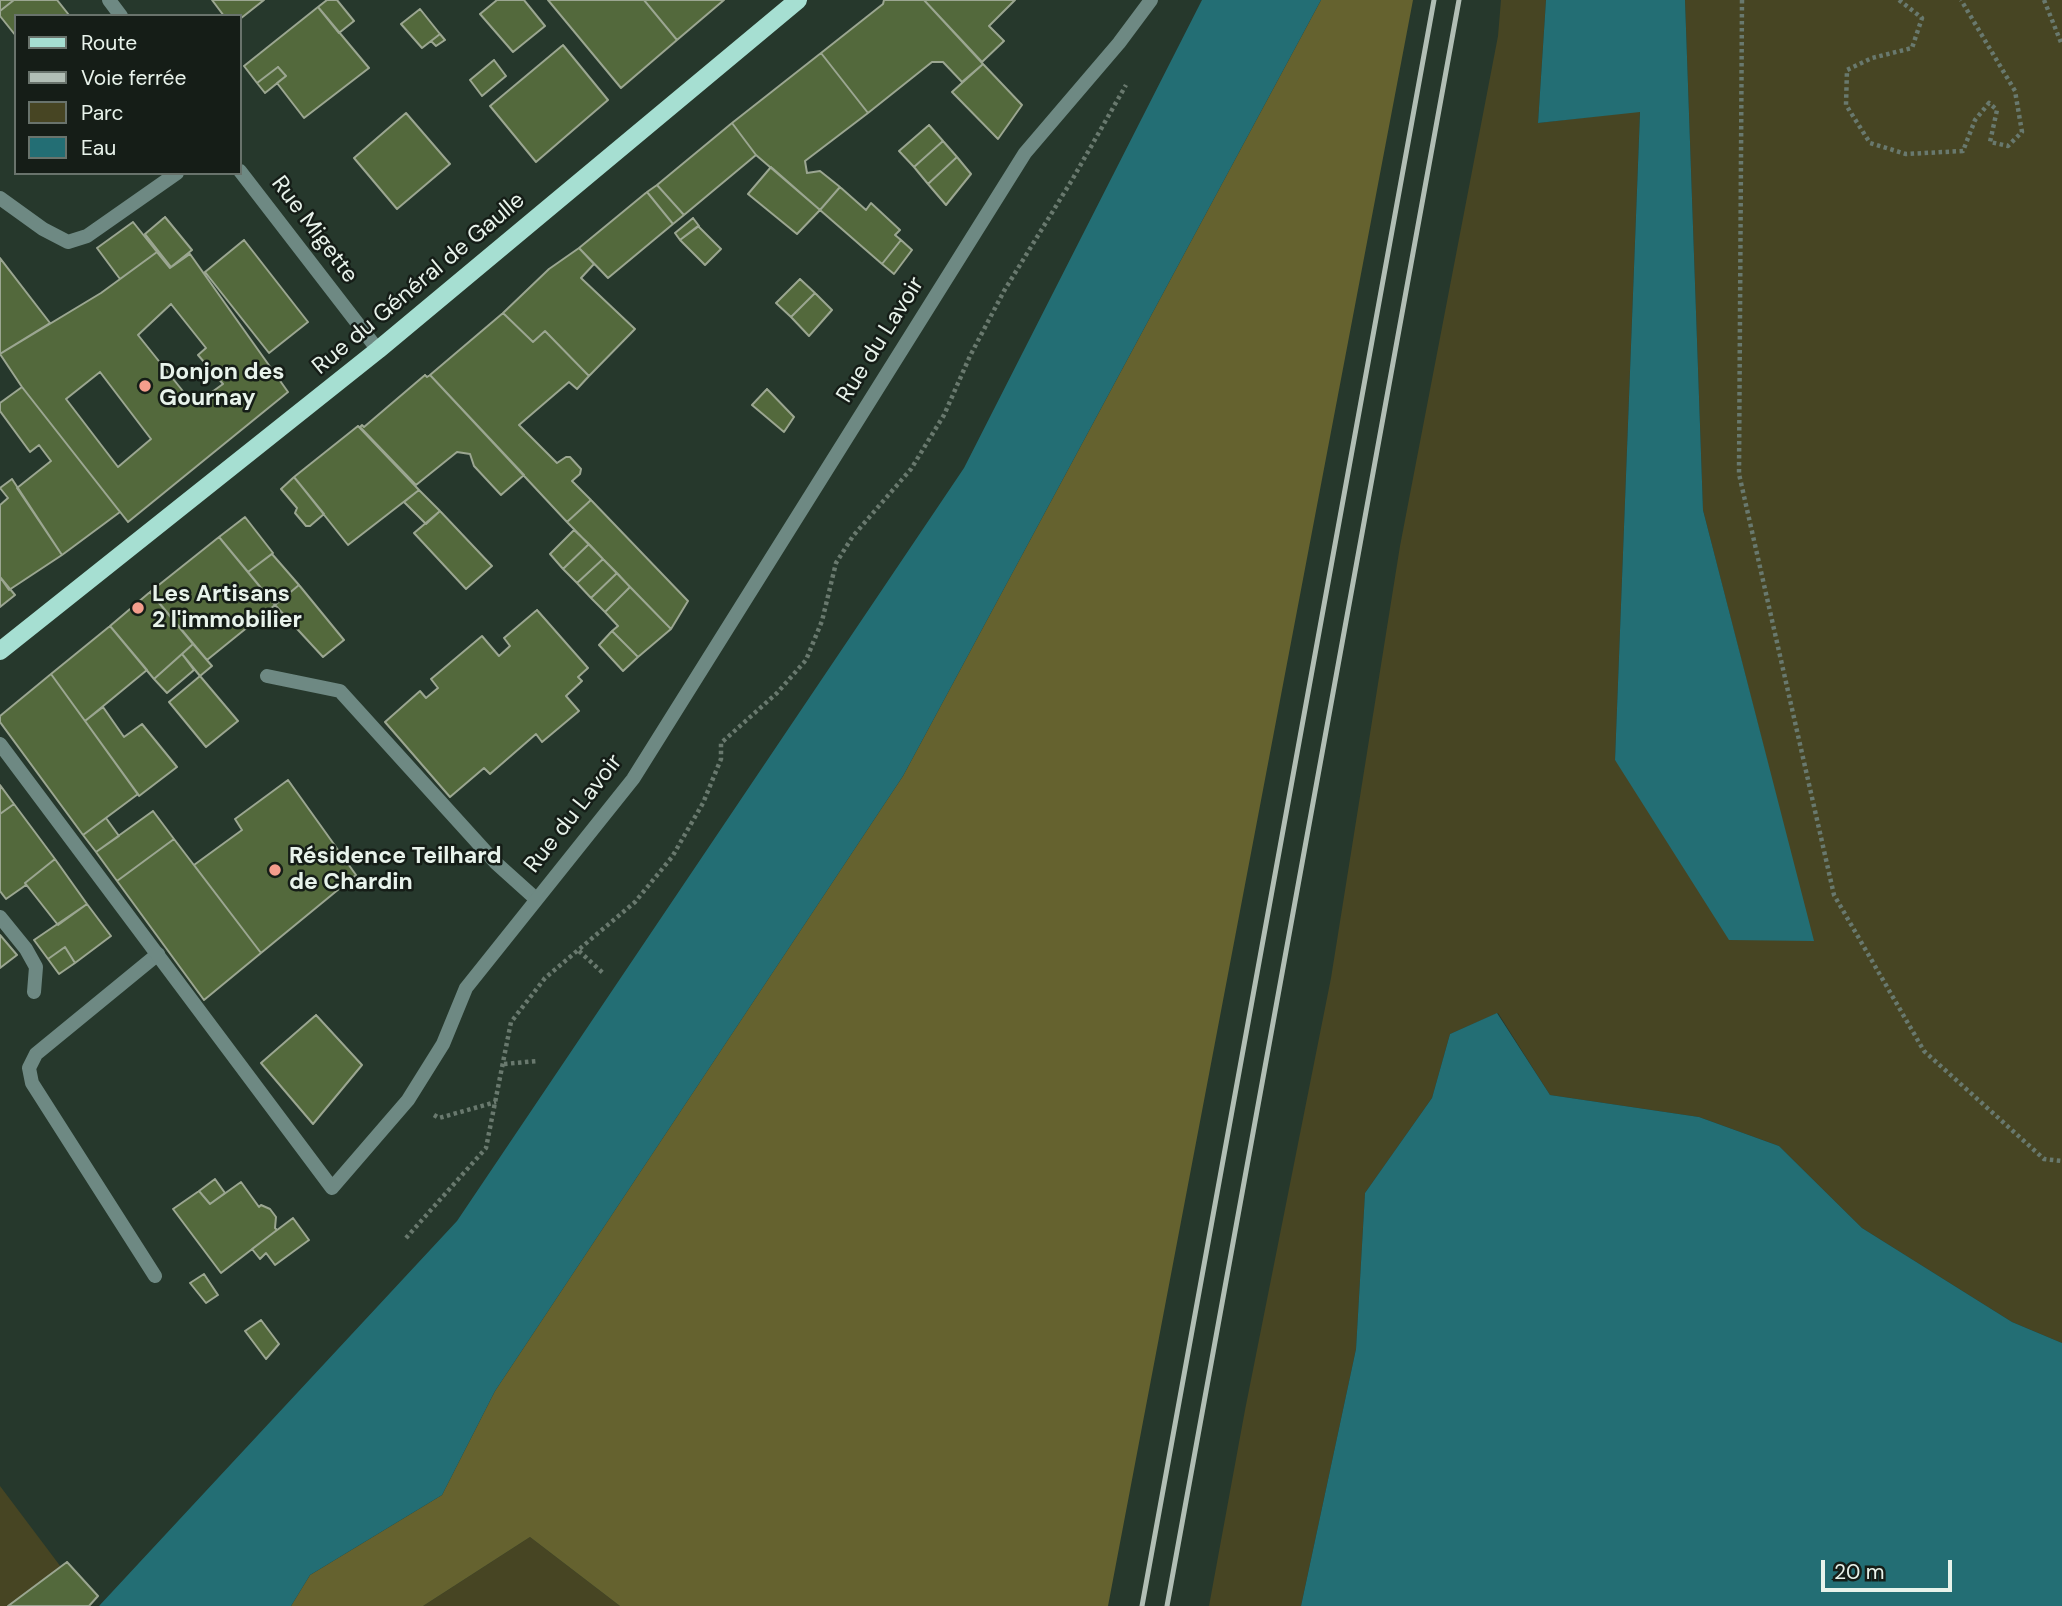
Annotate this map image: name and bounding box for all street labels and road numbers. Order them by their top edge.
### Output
street label: Rue Migette [265,171,363,289]
street label: Rue du Général de Gaulle [307,187,531,381]
street label: Rue du Lavoir [831,272,931,408]
street label: Rue du Lavoir [519,749,629,879]

